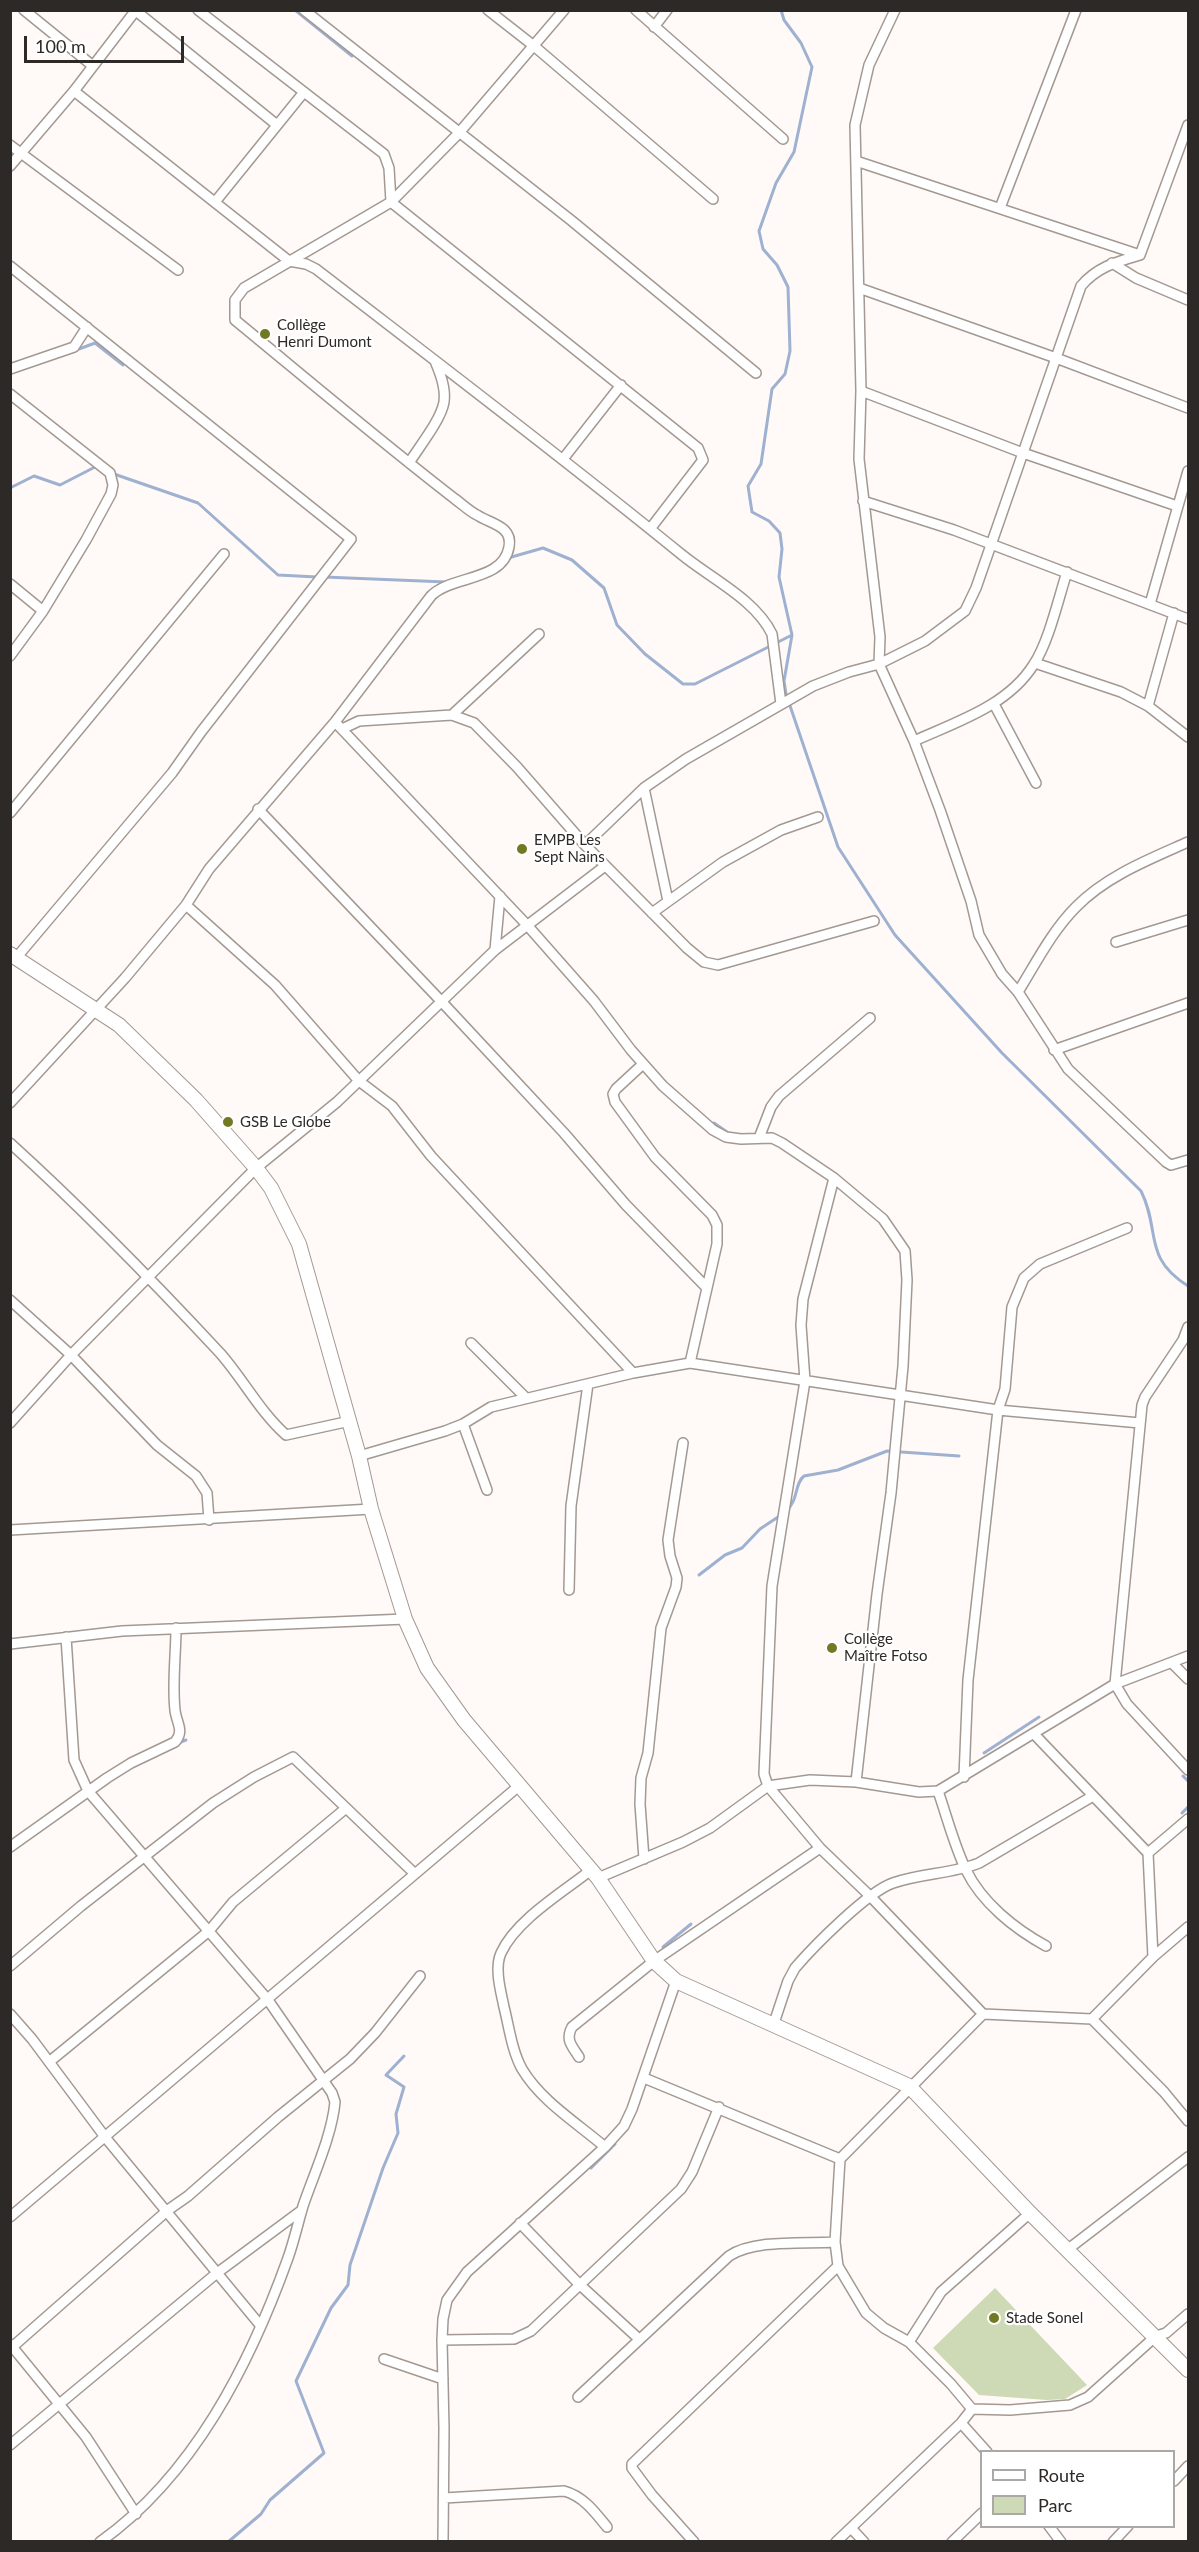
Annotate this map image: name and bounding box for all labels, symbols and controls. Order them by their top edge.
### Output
scale bar [27,24,188,62]
text: 100 m [35,35,86,57]
place label: Collège Henri Dumont [277,316,372,351]
marker: Collège Henri Dumont [258,327,272,341]
place label: EMPB Les Sept Nains [534,831,605,866]
marker: EMPB Les Sept Nains [515,842,529,856]
place label: GSB Le Globe [240,1113,331,1131]
marker: GSB Le Globe [221,1115,235,1129]
place label: Collège Maître Fotso [844,1630,928,1665]
marker: Collège Maître Fotso [825,1641,839,1655]
place label: Stade Sonel [1006,2309,1083,2327]
marker: Stade Sonel [987,2311,1001,2325]
legend [980,2450,1175,2528]
text: Route [1038,2464,1085,2486]
text: Parc [1038,2494,1072,2516]

